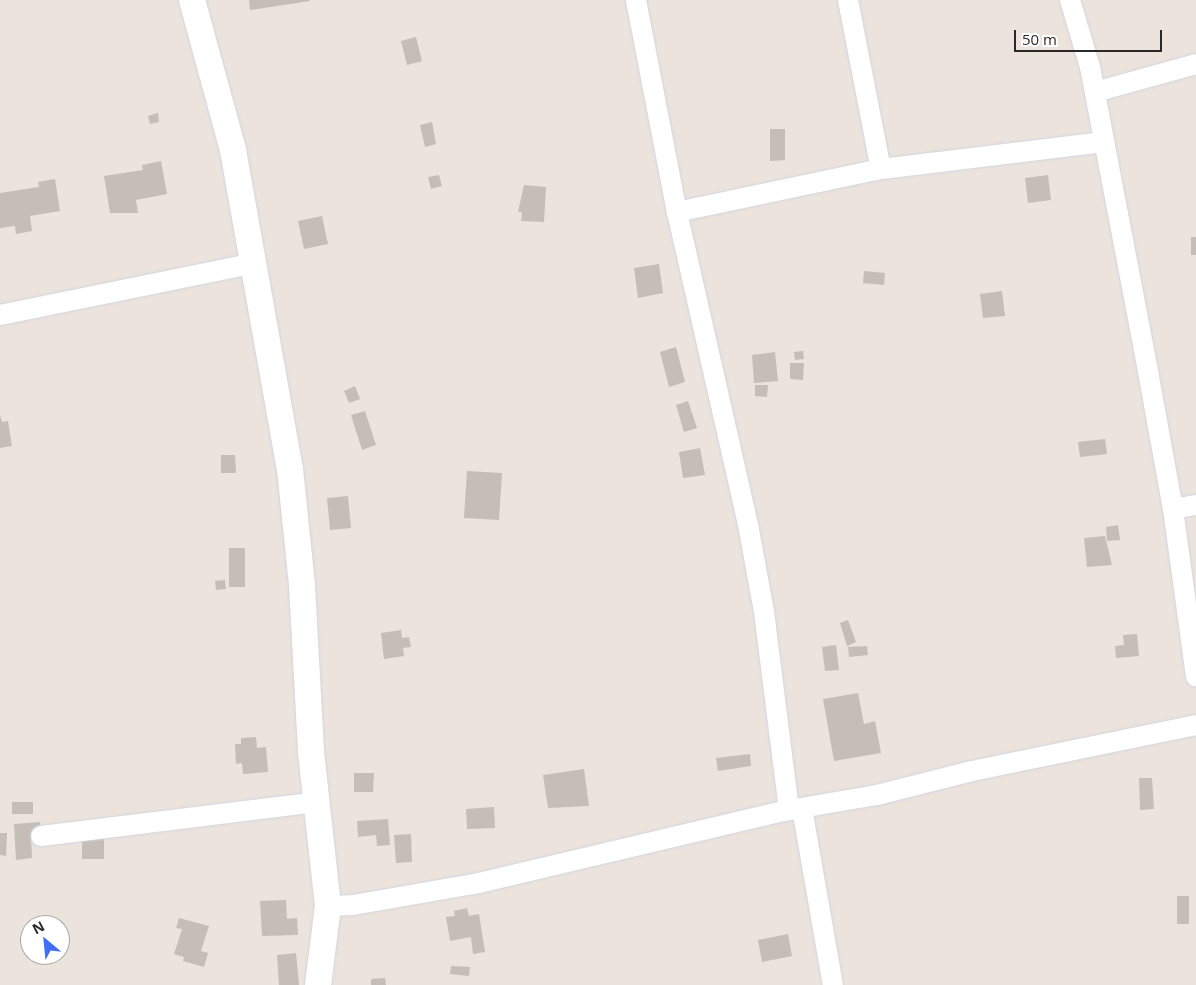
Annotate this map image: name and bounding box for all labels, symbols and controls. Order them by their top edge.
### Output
scale bar [1016,20,1164,52]
text: 50 m [1022,29,1057,49]
north arrow [20,915,70,965]
text: N [29,916,48,938]

